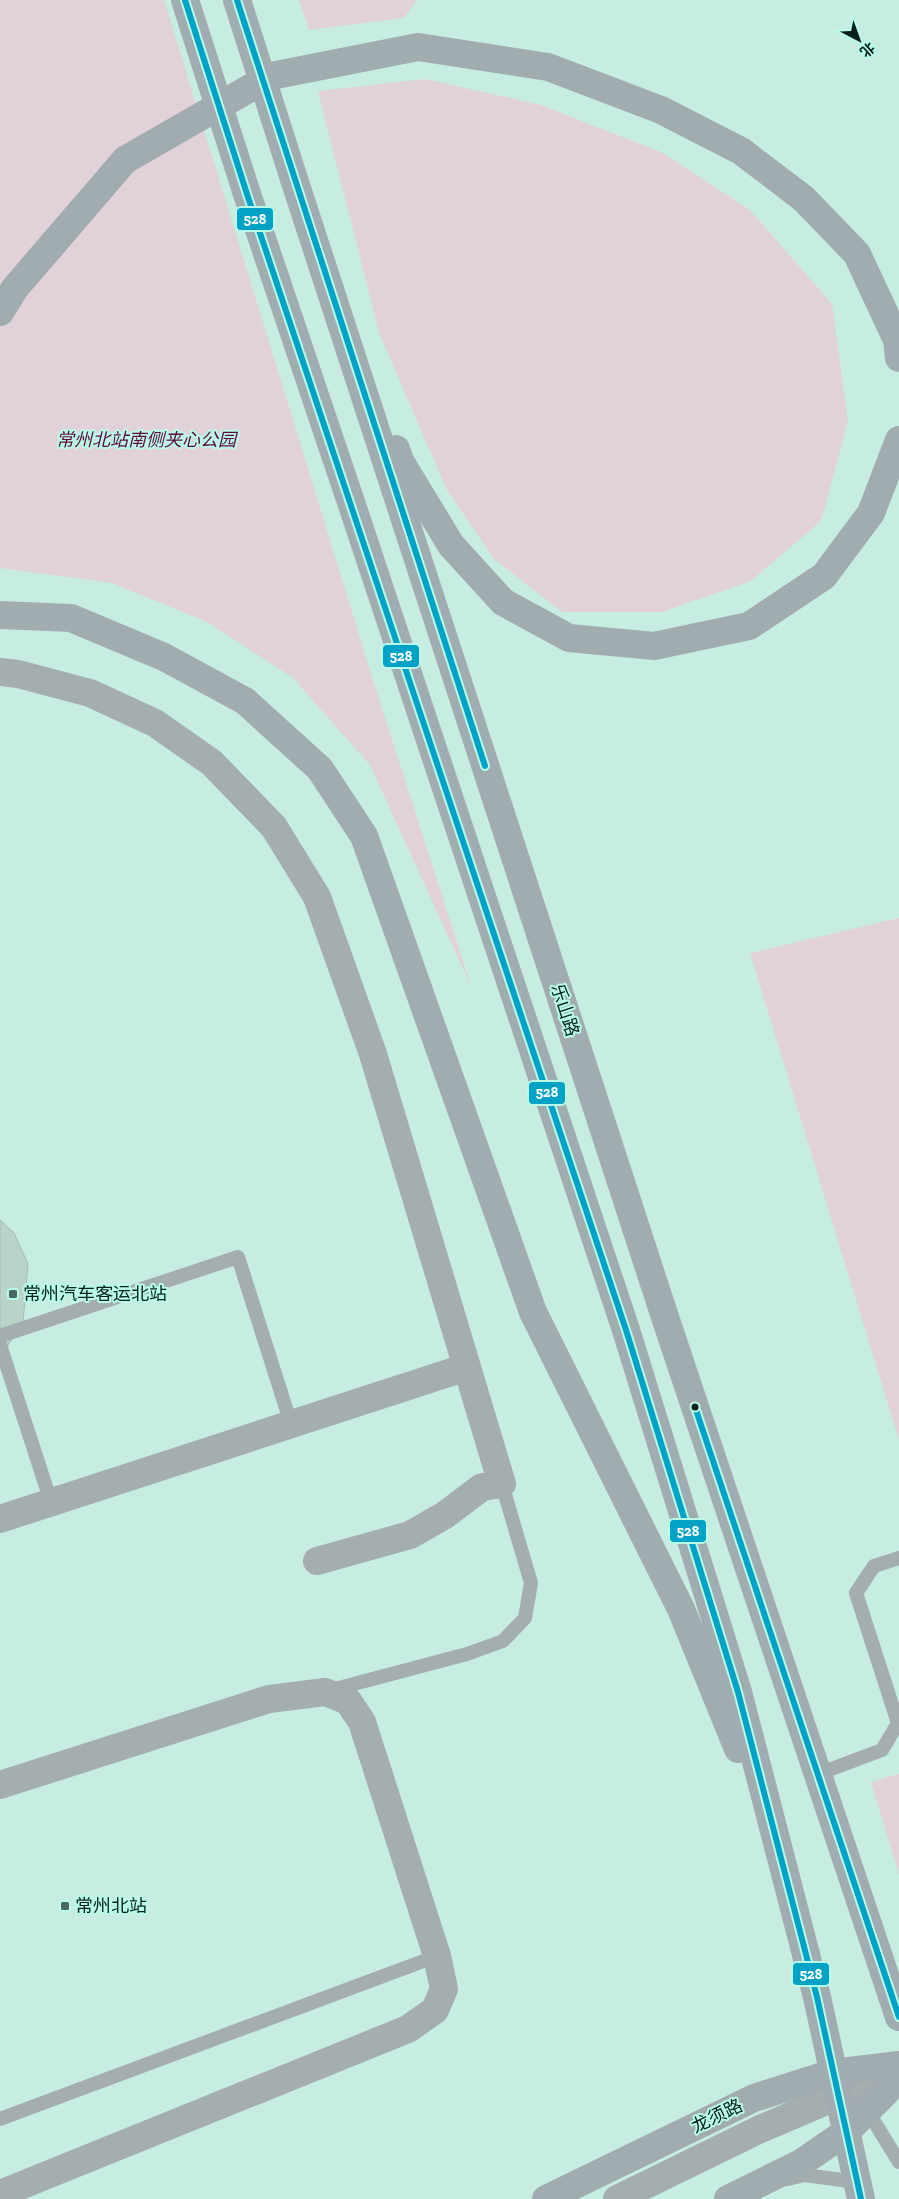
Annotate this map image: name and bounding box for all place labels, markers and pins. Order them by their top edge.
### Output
place label: 常州汽车客运北站 [23,1283,167,1305]
marker: 常州汽车客运北站 [7,1288,19,1300]
unlabelled marker [690,1402,700,1412]
place label: 常州北站 [75,1895,147,1917]
marker: 常州北站 [59,1900,71,1912]

